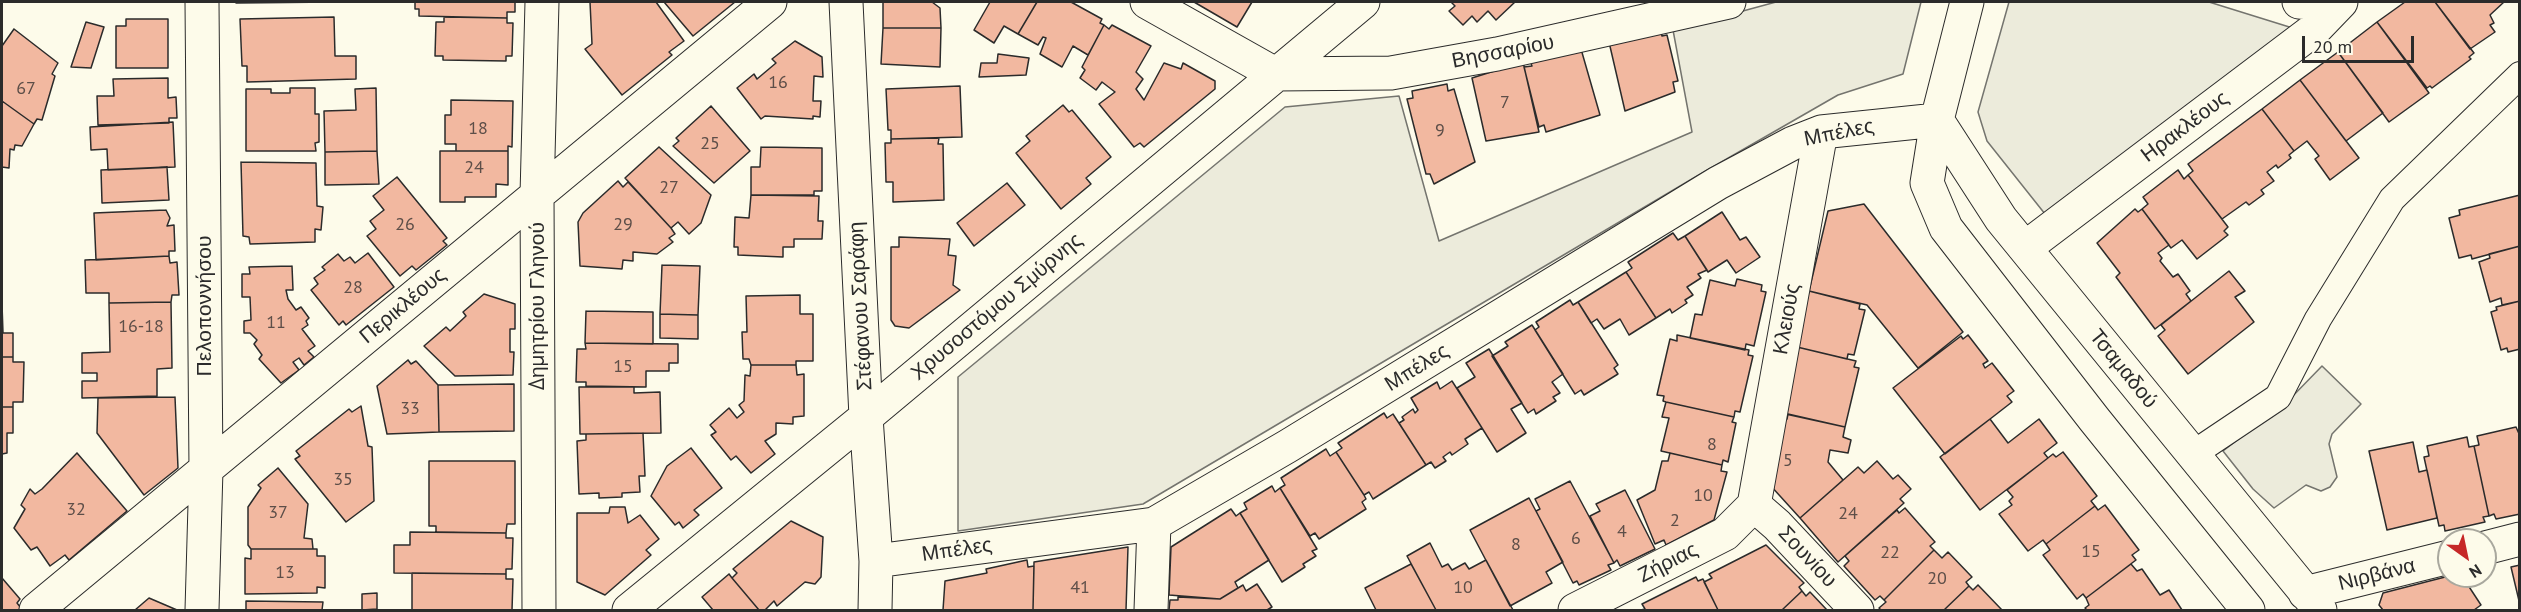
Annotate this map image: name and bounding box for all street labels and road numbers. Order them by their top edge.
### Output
street label: Βησσαρίου [1450,30,1556,74]
street label: Ηρακλέους [2136,86,2234,168]
street label: Μπέλες [1802,114,1876,152]
street label: Στέφανου Σαράφη [844,221,878,391]
street label: Δημητρίου Γληνού [525,222,551,390]
street label: Χρυσοστόμου Σμύρνης [906,228,1088,386]
street label: Πελοποννήσου [192,236,218,376]
street label: Περικλέους [355,263,451,349]
street label: Κλειούς [1768,281,1806,357]
street label: Τσαμαδού [2084,324,2162,414]
street label: Μπέλες [1380,339,1454,397]
street label: Σουνίου [1772,521,1842,593]
street label: Μπέλες [920,533,994,567]
street label: Ζήριας [1634,537,1702,589]
street label: Νιρβάνα [2336,553,2418,597]

